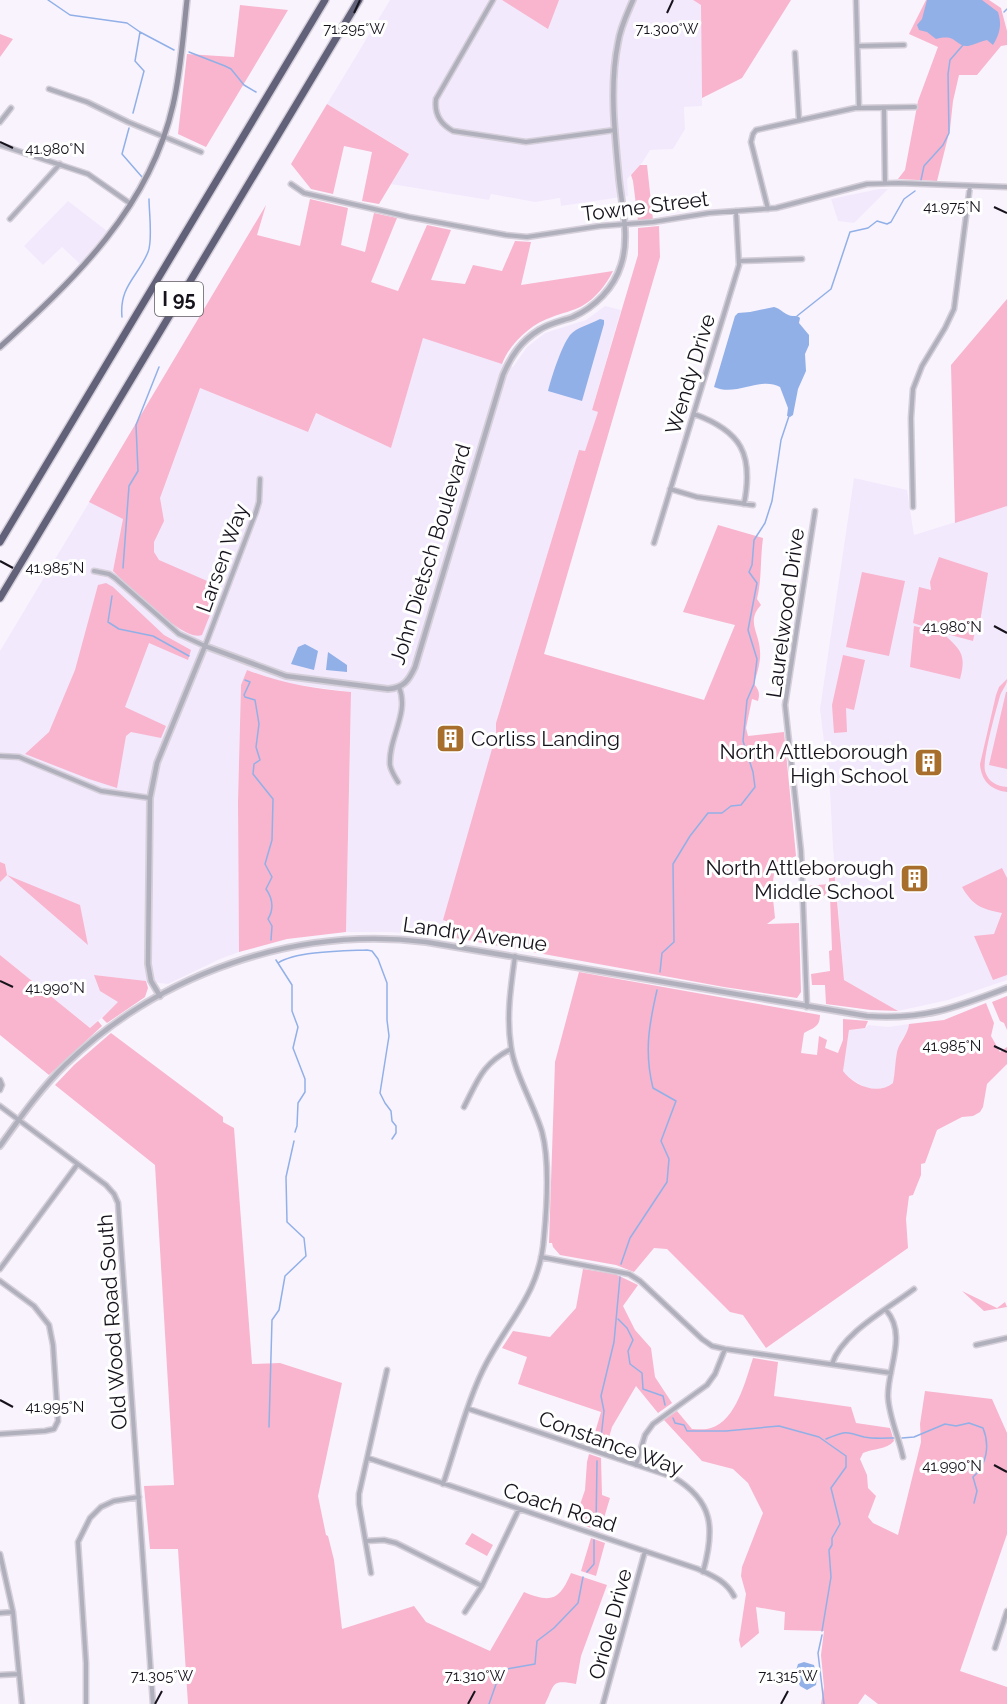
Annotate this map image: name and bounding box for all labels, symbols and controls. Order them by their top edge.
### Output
text: 71.295°W [323,20,385,38]
text: 71.300°W [635,20,699,38]
text: 41.980°N [25,140,85,158]
street label: Towne Street [580,186,710,226]
text: 41.975°N [923,198,981,216]
road number: I 95 [155,282,203,316]
street label: Wendy Drive [660,311,720,437]
street label: John Dietsch Boulevard [384,441,476,667]
street label: Larsen Way [191,500,253,616]
street label: Laurelwood Drive [761,527,809,699]
text: 41.985°N [26,559,84,577]
text: 41.980°N [922,618,982,636]
building icon: Corliss Landing [434,722,466,754]
place label: Corliss Landing [471,726,620,751]
place label: North Attleborough High School [720,739,908,788]
building icon: North Attleborough High School [913,747,945,779]
place label: North Attleborough Middle School [706,855,894,904]
building icon: North Attleborough Middle School [899,863,931,895]
street label: Landry Avenue [401,911,549,957]
text: 41.990°N [25,979,85,997]
text: 41.985°N [923,1037,981,1055]
street label: Old Wood Road South [92,1213,132,1431]
text: 41.995°N [26,1398,84,1416]
street label: Constance Way [535,1405,687,1481]
text: 41.990°N [922,1457,982,1475]
street label: Coach Road [500,1477,620,1537]
street label: Oriole Drive [583,1566,637,1682]
text: 71.305°W [131,1667,193,1685]
text: 71.310°W [445,1667,505,1685]
text: 71.315°W [758,1667,818,1685]

